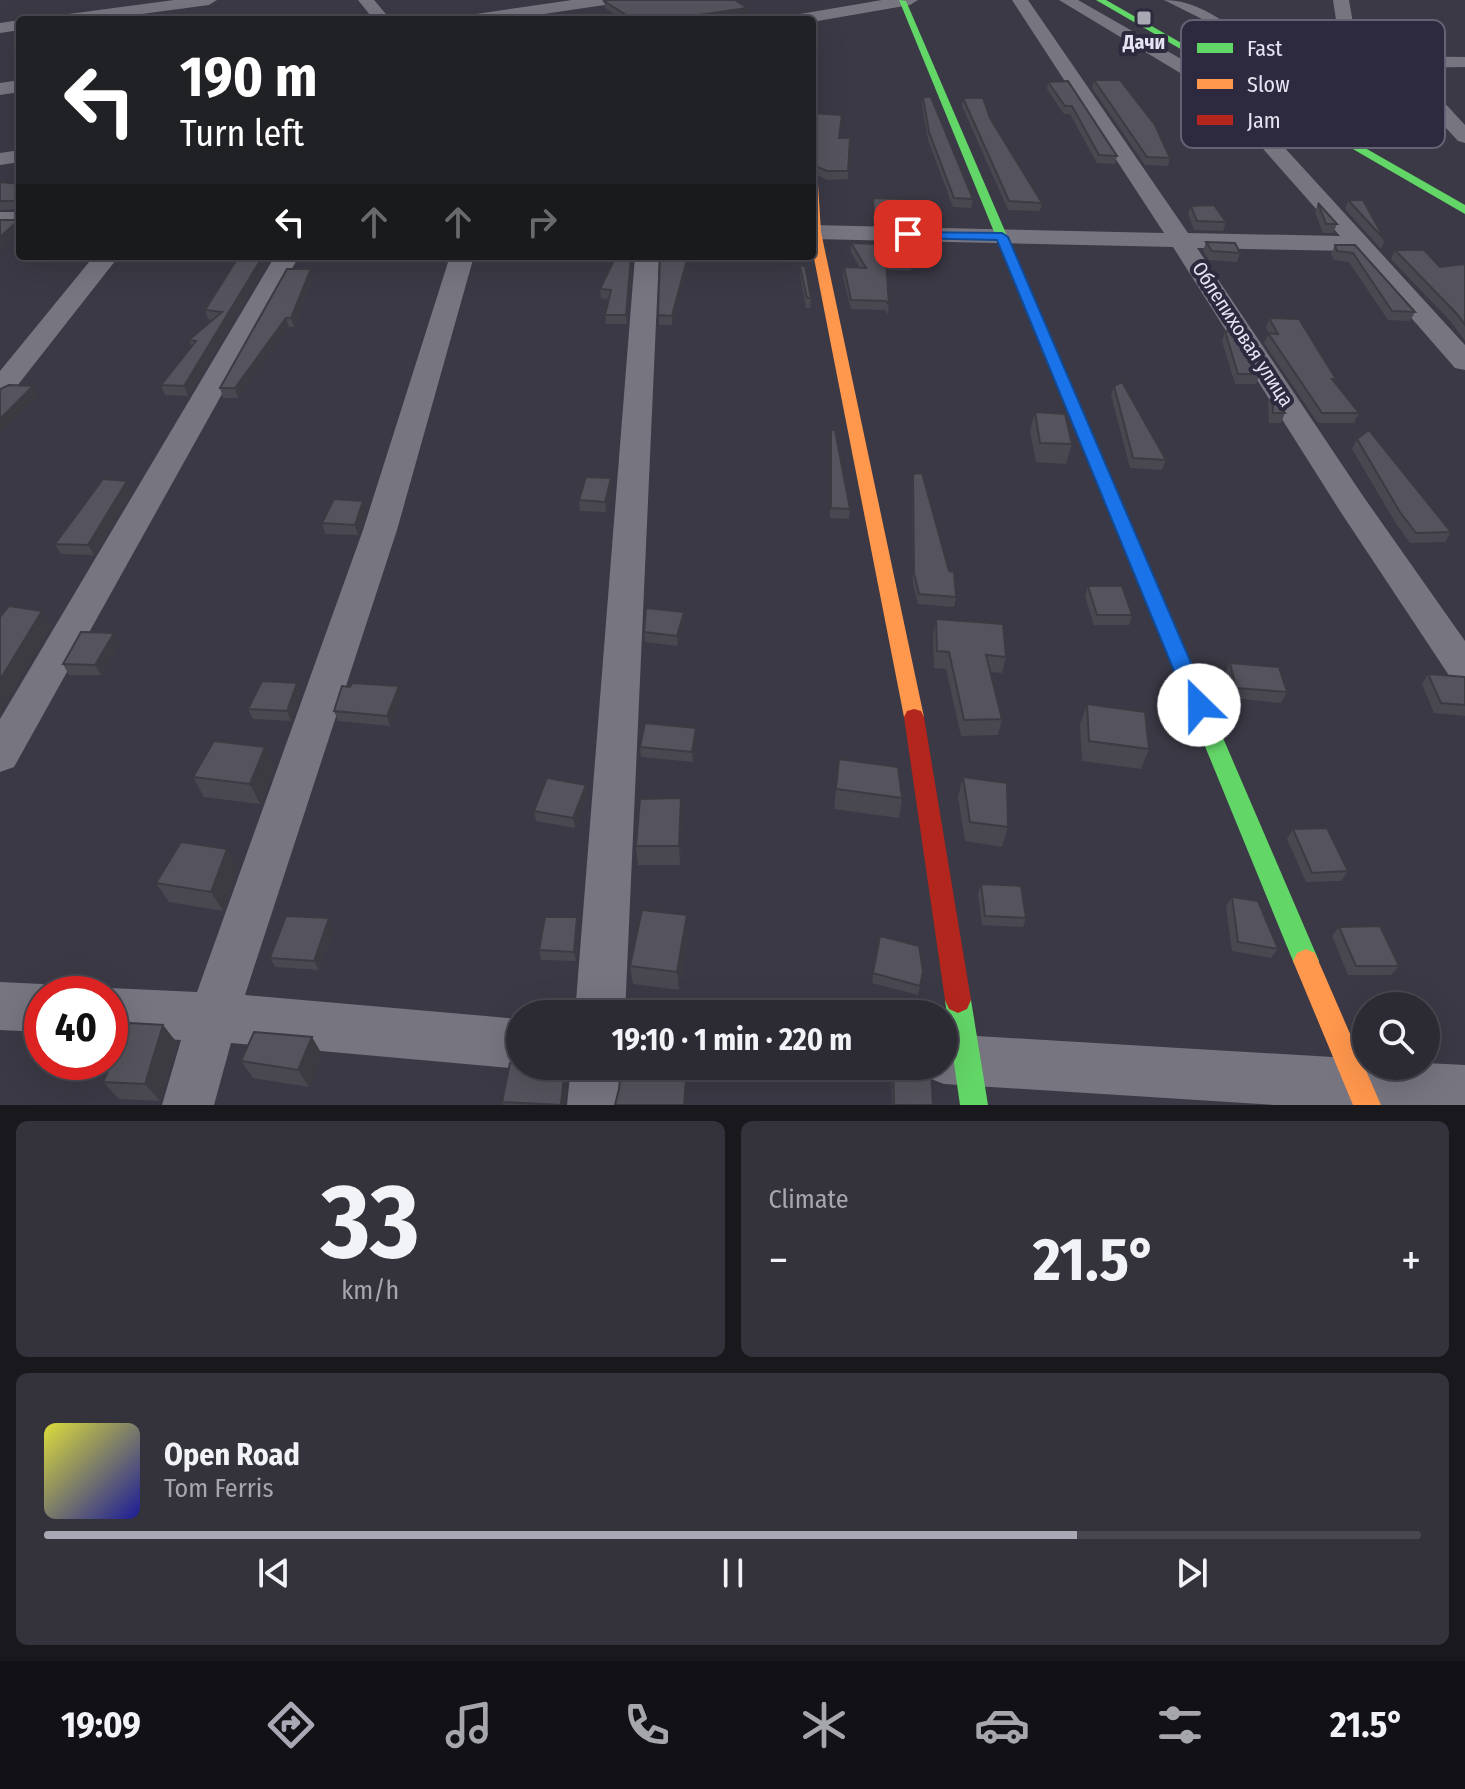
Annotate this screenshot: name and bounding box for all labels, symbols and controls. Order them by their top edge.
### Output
marker: Дачи [1135,9,1153,27]
legend [1181,20,1445,148]
place label: Дачи [1122,30,1165,54]
text: Fast [1247,35,1283,62]
text: 190 m [180,44,318,111]
icon: left [48,48,152,152]
text: Slow [1247,71,1290,98]
text: Jam [1247,107,1281,134]
text: Turn left [180,112,304,156]
icon: left [268,200,312,244]
icon: ahead [352,200,396,244]
icon: ahead [436,200,480,244]
icon: right [520,200,564,244]
pin [874,200,942,268]
icon: arrive [886,212,930,256]
street label: Облепиховая улица [1187,257,1299,411]
position arrow [1157,663,1241,747]
speed limit sign: 40 [24,976,128,1080]
map controls [1352,992,1440,1080]
button: search [1352,992,1440,1080]
text: 19:10 · 1 min · 220 m [612,1022,852,1058]
text: 33 [321,1160,419,1285]
text: Climate [769,1184,849,1215]
text: 21.5° [1033,1224,1156,1296]
text: − [769,1234,788,1287]
text: + [1401,1234,1421,1287]
text: km/h [341,1275,399,1306]
text: Open Road [164,1437,300,1473]
text: Tom Ferris [164,1473,274,1504]
icon: previous [252,1551,296,1595]
icon: pause [711,1551,755,1595]
icon: next [1170,1551,1214,1595]
icon: directions [263,1697,319,1753]
icon: music [441,1697,497,1753]
icon: phone [619,1697,675,1753]
icon: climate [796,1697,852,1753]
icon: car [974,1697,1030,1753]
icon: filters [1152,1697,1208,1753]
text: 19:09 [61,1703,141,1747]
text: 21.5° [1330,1703,1404,1747]

